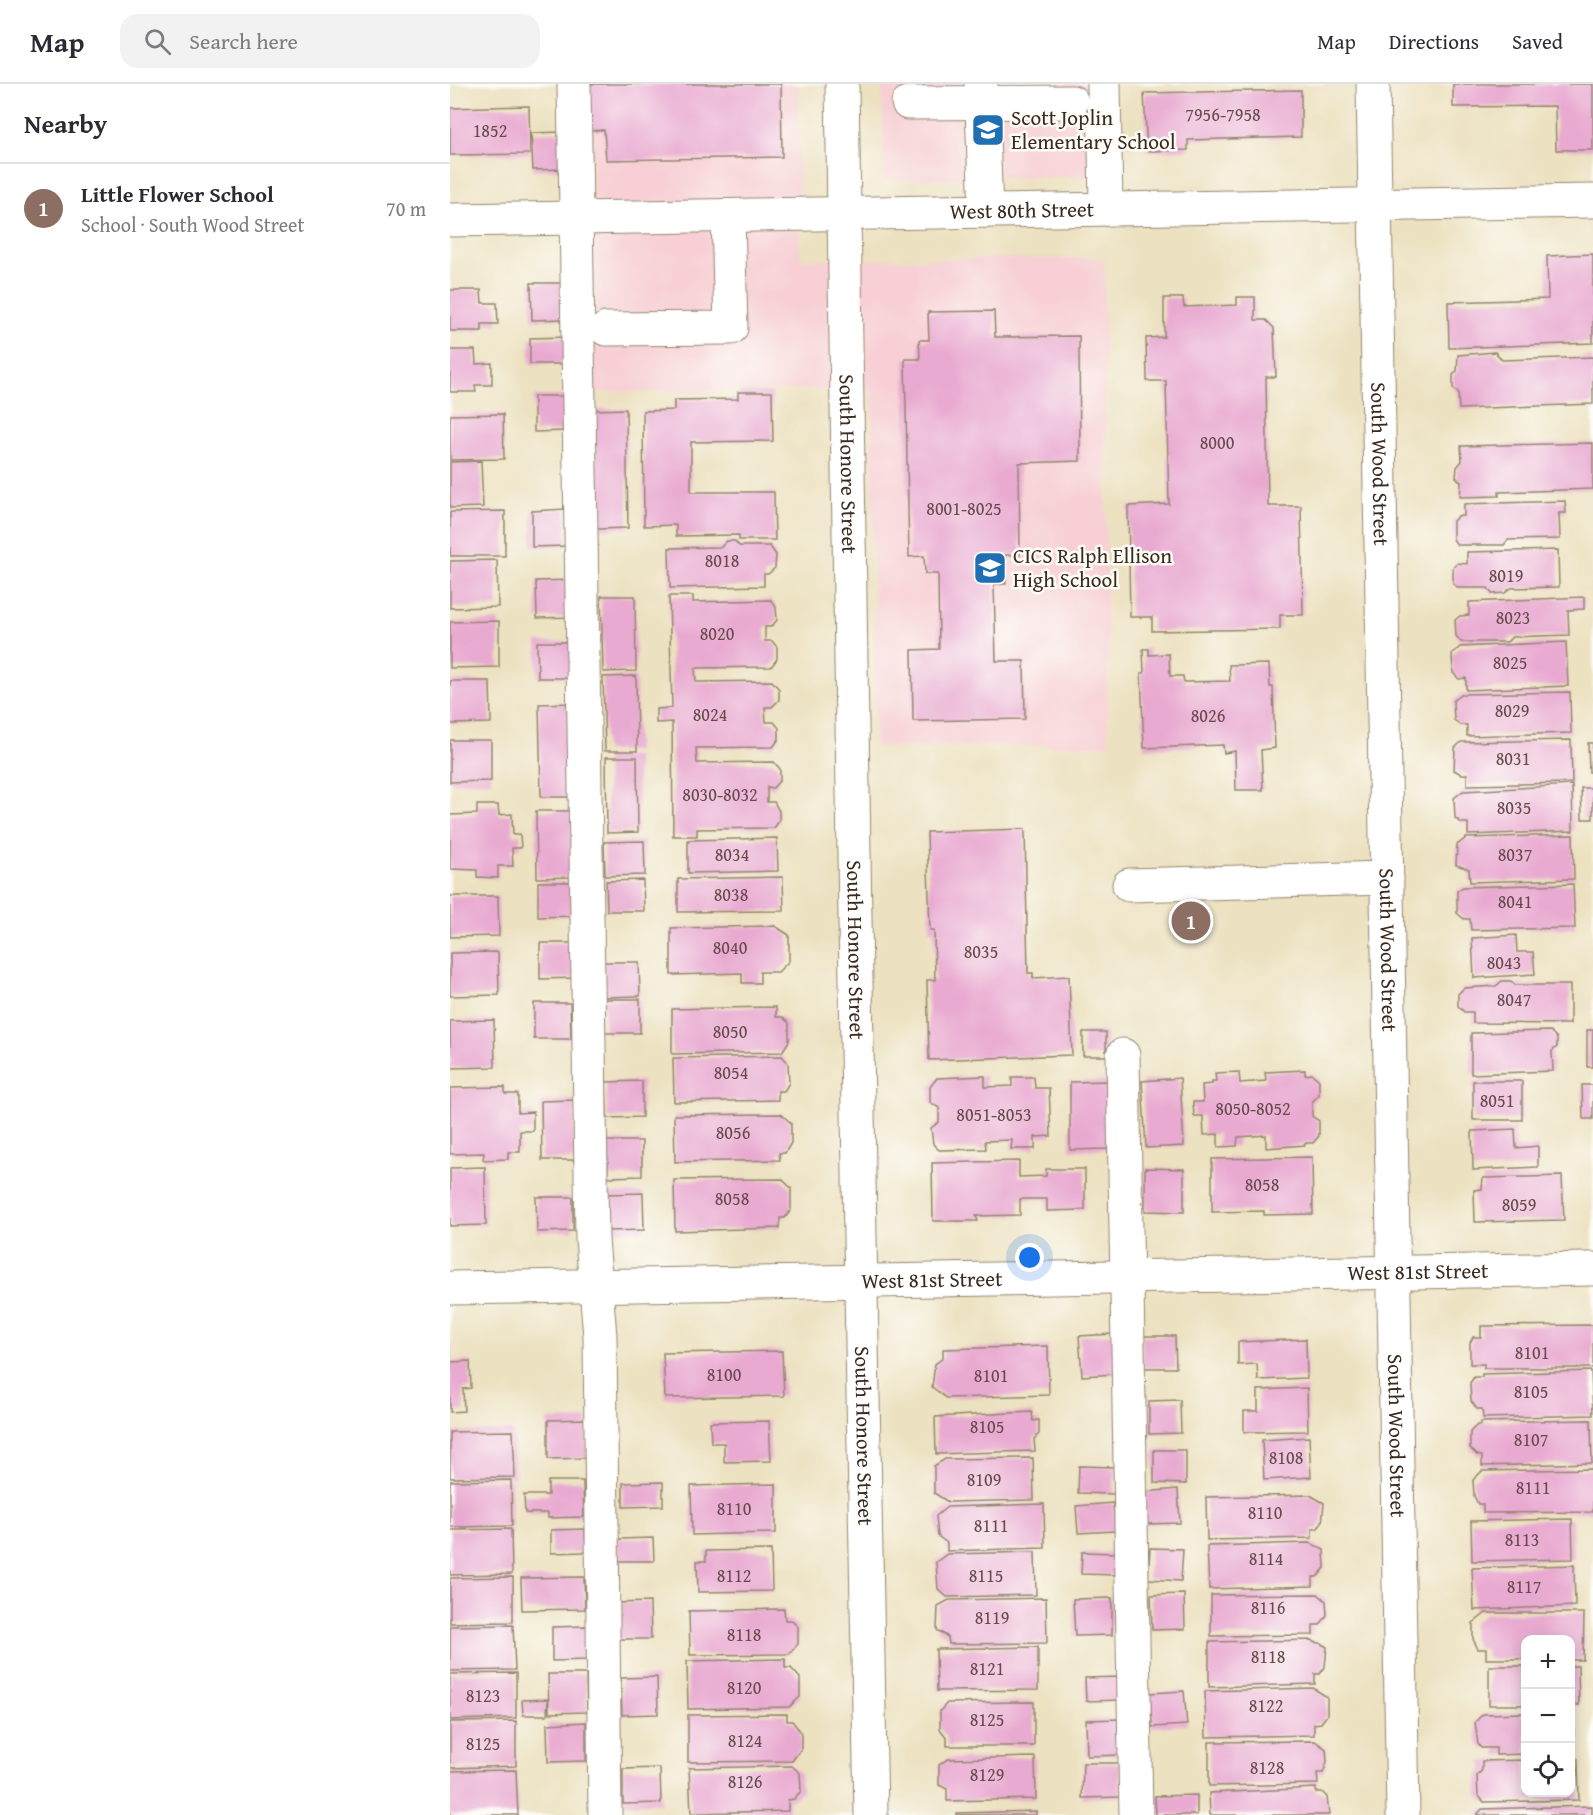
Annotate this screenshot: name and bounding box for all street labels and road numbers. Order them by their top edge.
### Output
street label: West 80th Street [949,193,1095,227]
street label: South Honore Street [832,374,865,554]
street label: South Wood Street [1363,382,1397,547]
street label: South Honore Street [839,860,873,1040]
street label: South Wood Street [1372,868,1405,1033]
street label: West 81st Street [1347,1255,1489,1288]
street label: West 81st Street [861,1263,1003,1296]
street label: South Honore Street [847,1346,881,1526]
street label: South Wood Street [1380,1354,1414,1518]

